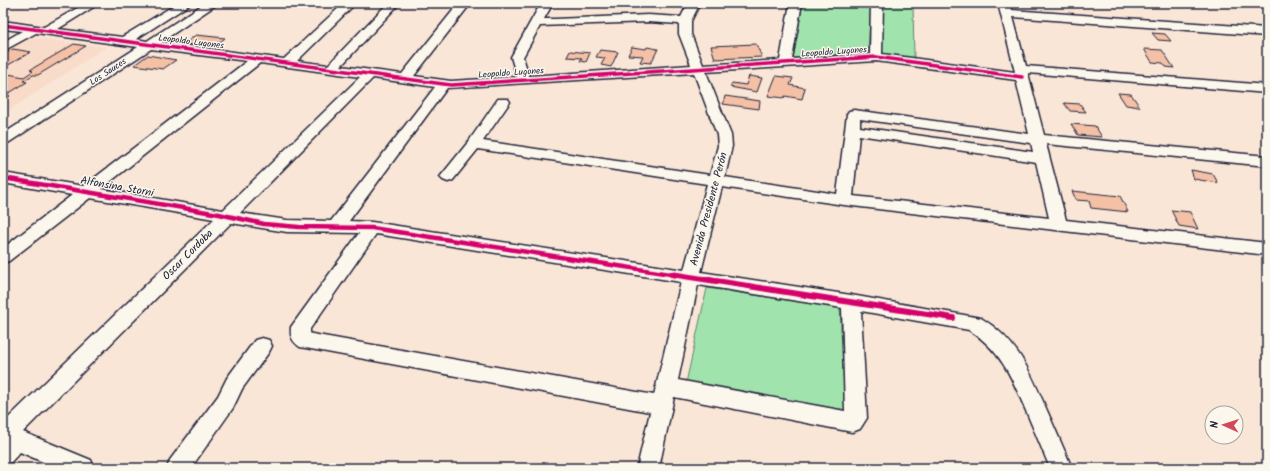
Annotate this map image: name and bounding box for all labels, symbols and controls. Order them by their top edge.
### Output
street label: Leopoldo Lugones [157,31,225,53]
street label: Leopoldo Lugones [801,42,868,62]
street label: Los Sauces [86,54,130,90]
street label: Leopoldo Lugones [478,63,545,83]
street label: Avenida Presidente Perón [685,150,733,268]
street label: Alfonsina Storni [79,172,156,202]
street label: Oscar Cordoba [158,225,218,285]
north arrow [1204,405,1244,445]
text: N [1206,421,1224,428]

